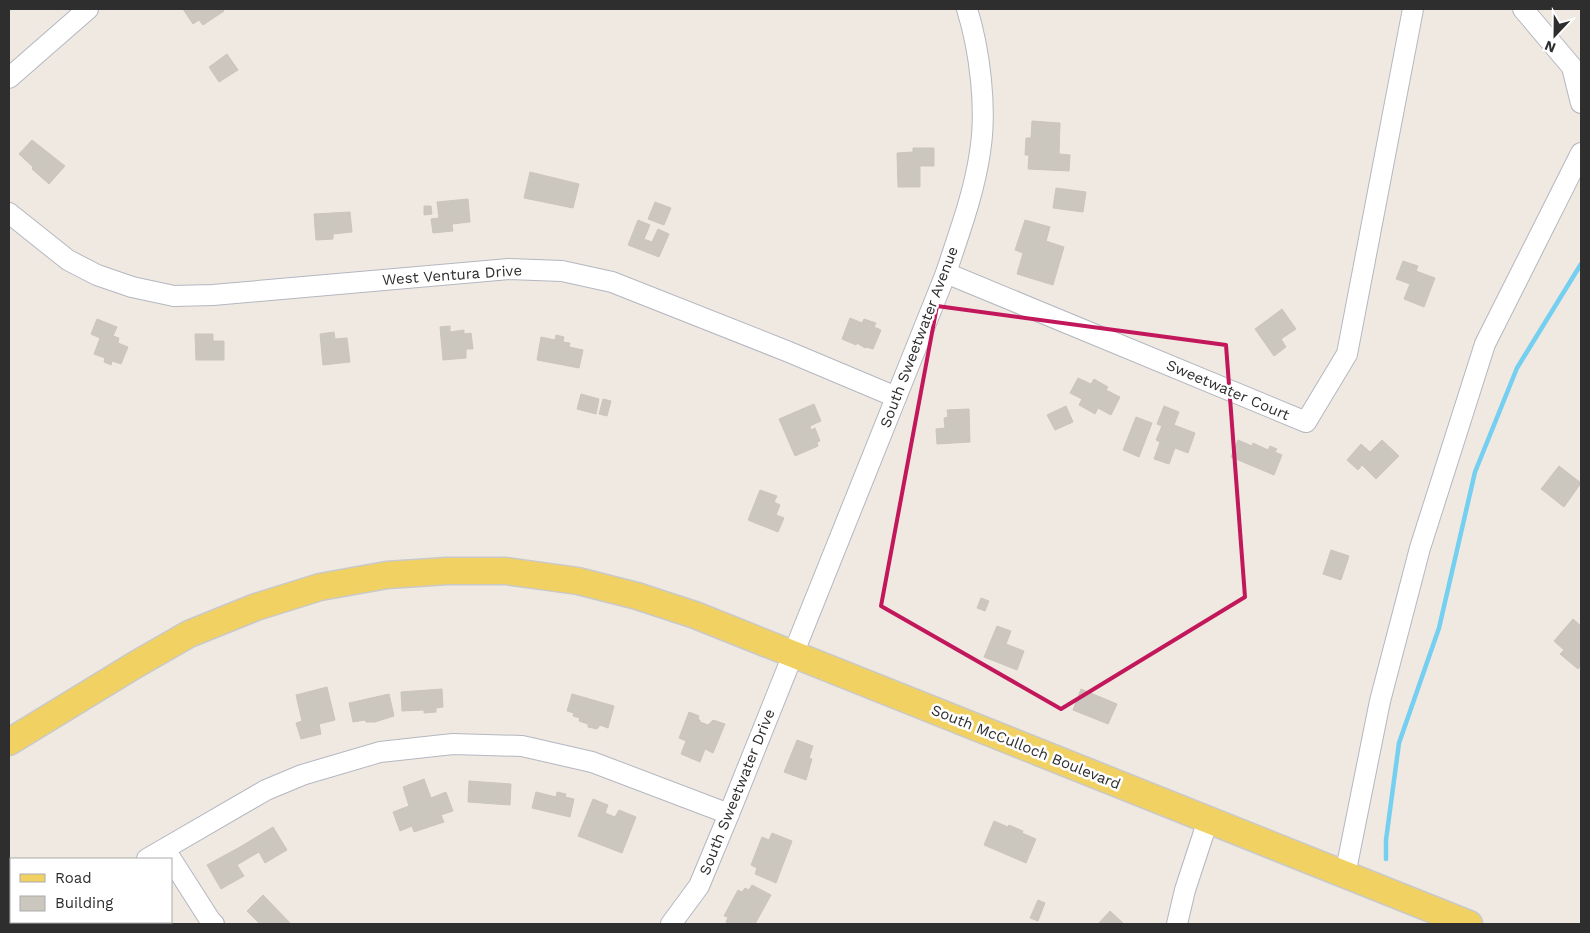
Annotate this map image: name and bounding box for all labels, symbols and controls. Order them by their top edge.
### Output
north arrow [1530,10,1580,60]
text: N [1542,38,1558,56]
street label: South Sweetwater Avenue [876,244,962,430]
street label: West Ventura Drive [381,261,523,289]
street label: Sweetwater Court [1164,356,1293,424]
street label: South McCulloch Boulevard [929,701,1123,793]
street label: South Sweetwater Drive [695,706,779,878]
legend [10,858,172,923]
text: Road [55,869,92,887]
text: Building [55,894,113,912]

